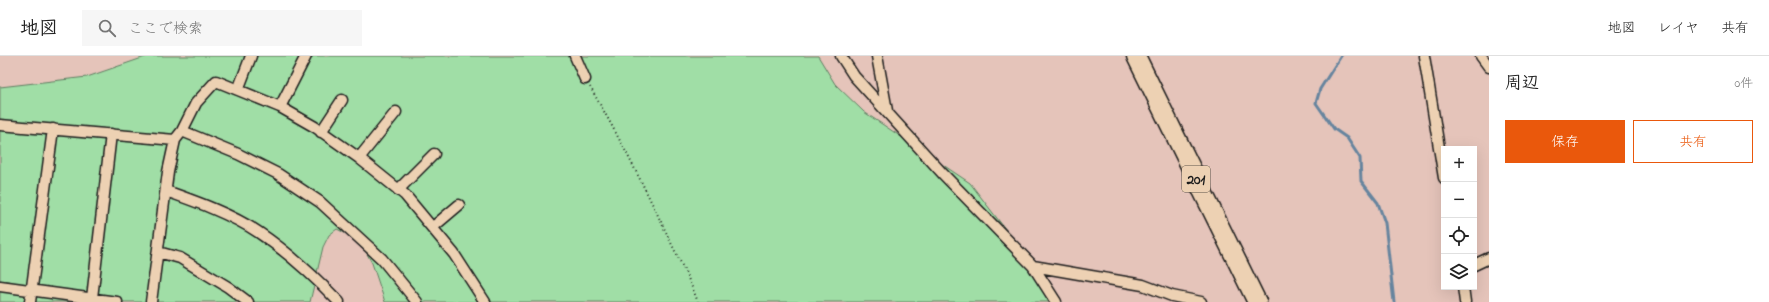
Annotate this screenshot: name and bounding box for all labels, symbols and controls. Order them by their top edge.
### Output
search box [82,10,362,46]
text: 地図 [20,16,58,43]
icon: search [96,17,118,39]
text: ここで検索 [128,18,203,40]
text: 地図 [1608,18,1636,39]
text: レイヤ [1658,18,1699,39]
text: 共有 [1721,18,1749,39]
text: 周辺 [1505,71,1539,96]
text: 0件 [1734,74,1753,93]
button: 保存 [1505,120,1625,163]
button: 共有 [1633,120,1753,163]
map controls [1441,146,1477,290]
button: + [1441,146,1477,182]
road number: 201 [1182,166,1210,192]
button: − [1441,182,1477,218]
button: locate [1441,218,1477,254]
button: layers [1441,254,1477,290]

